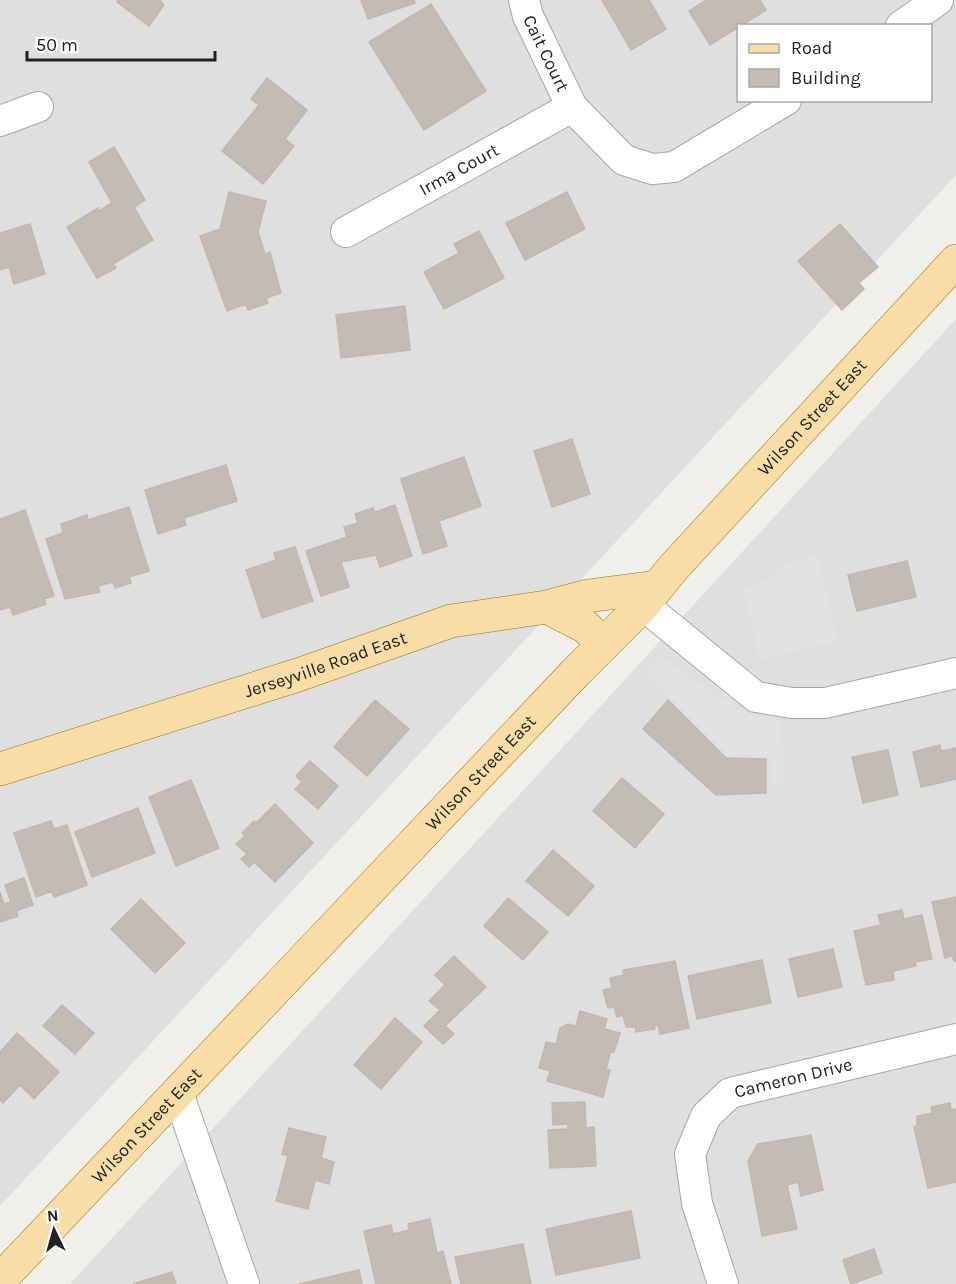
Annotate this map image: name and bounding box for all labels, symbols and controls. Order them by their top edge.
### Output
street label: Cait Court [518,11,574,95]
scale bar [27,24,214,62]
legend [737,24,932,102]
text: 50 m [36,34,78,56]
text: Road [791,37,832,59]
text: Building [791,67,861,89]
street label: Irma Court [415,139,503,200]
street label: Wilson Street East [753,354,871,480]
street label: Jerseyville Road East [242,626,410,702]
street label: Wilson Street East [421,710,541,835]
street label: Cameron Drive [732,1053,854,1103]
street label: Wilson Street East [87,1063,207,1188]
north arrow [24,1200,84,1260]
text: N [46,1206,59,1226]

